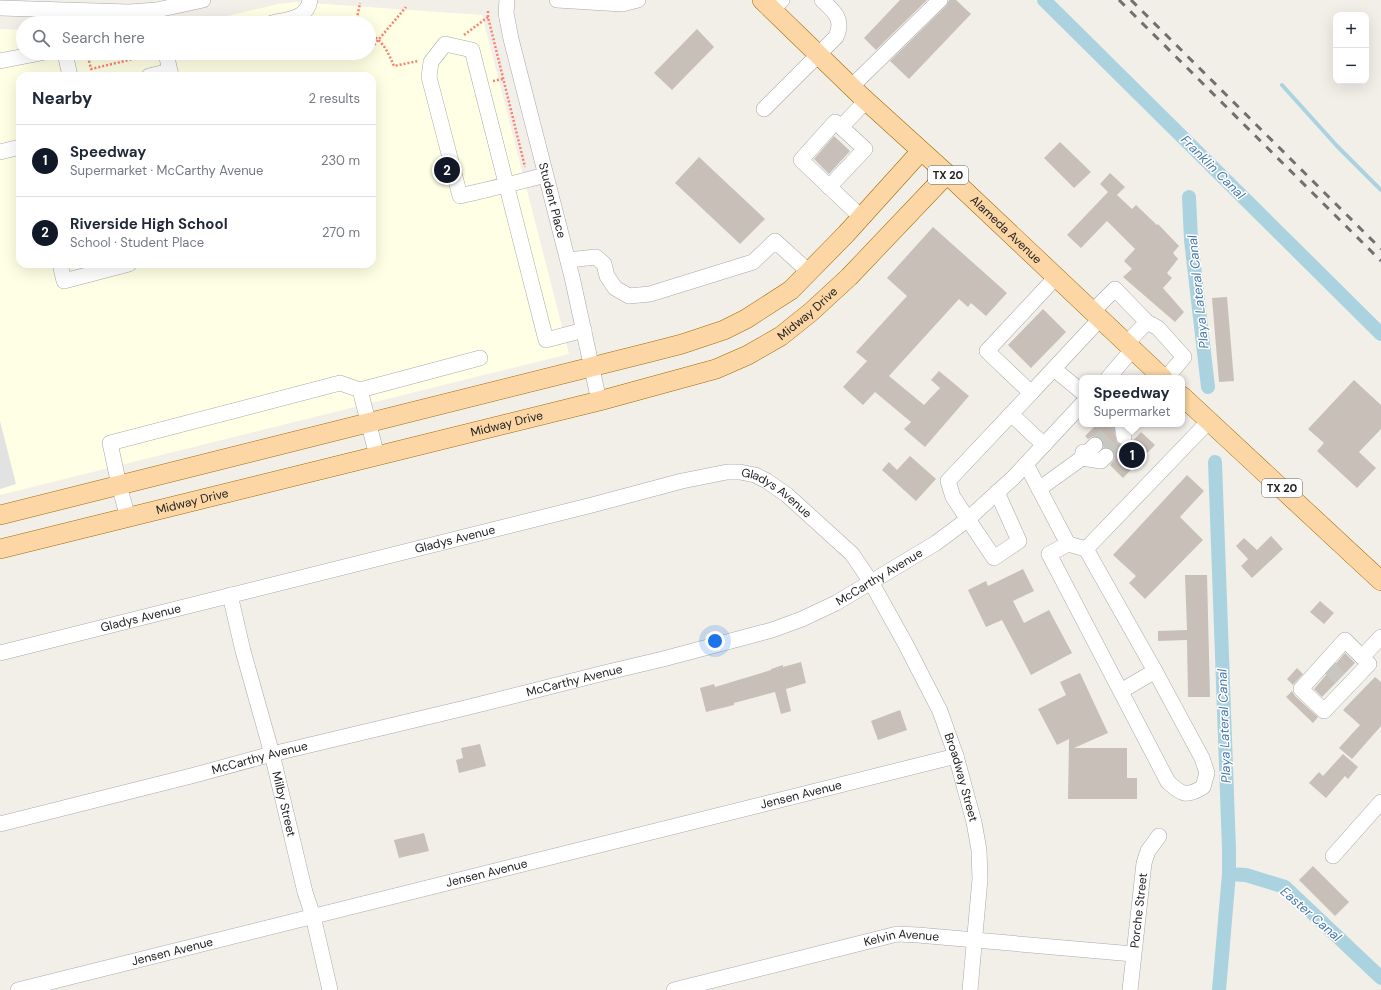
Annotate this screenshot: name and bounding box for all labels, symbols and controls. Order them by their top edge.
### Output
map controls [1333,12,1369,84]
button: + [1333,12,1369,48]
search box [16,16,376,60]
icon: search [30,27,52,49]
text: Search here [62,28,145,48]
button: − [1333,48,1369,84]
text: Nearby [32,87,92,109]
text: 2 results [309,90,360,107]
water label: Franklin Canal [1177,131,1250,204]
text: Speedway [70,142,146,162]
text: 1 [43,152,47,169]
text: 230 m [321,152,360,169]
pin: 2 [434,155,460,185]
street label: Student Place [535,161,570,240]
text: Supermarket · McCarthy Avenue [70,162,263,179]
road number: TX 20 [928,166,968,184]
street label: Alameda Avenue [967,192,1045,267]
text: Riverside High School [70,214,228,234]
text: 2 [41,224,49,241]
text: 270 m [322,224,360,241]
water label: Playa Lateral Canal [1183,233,1212,350]
text: School · Student Place [70,234,204,251]
street label: Midway Drive [774,283,841,344]
popup [1079,375,1185,427]
text: Speedway [1093,383,1170,403]
text: Supermarket [1093,403,1171,420]
street label: Midway Drive [469,407,545,440]
pin: 1 [1119,440,1145,470]
street label: Gladys Avenue [740,464,815,522]
road number: TX 20 [1262,479,1302,497]
street label: Midway Drive [154,485,230,518]
street label: Gladys Avenue [413,521,497,557]
street label: McCarthy Avenue [833,545,926,609]
street label: Gladys Avenue [99,600,183,636]
your location [705,631,725,651]
street label: McCarthy Avenue [524,661,624,700]
water label: Playa Lateral Canal [1213,668,1234,783]
street label: Broadway Street [940,731,982,824]
street label: McCarthy Avenue [210,738,310,778]
street label: Milby Street [268,770,300,839]
street label: Jensen Avenue [759,777,844,813]
street label: Jensen Avenue [444,855,529,891]
street label: Porche Street [1127,872,1151,949]
water label: Easter Canal [1277,883,1346,946]
street label: Kelvin Avenue [862,926,940,950]
street label: Jensen Avenue [130,934,215,969]

